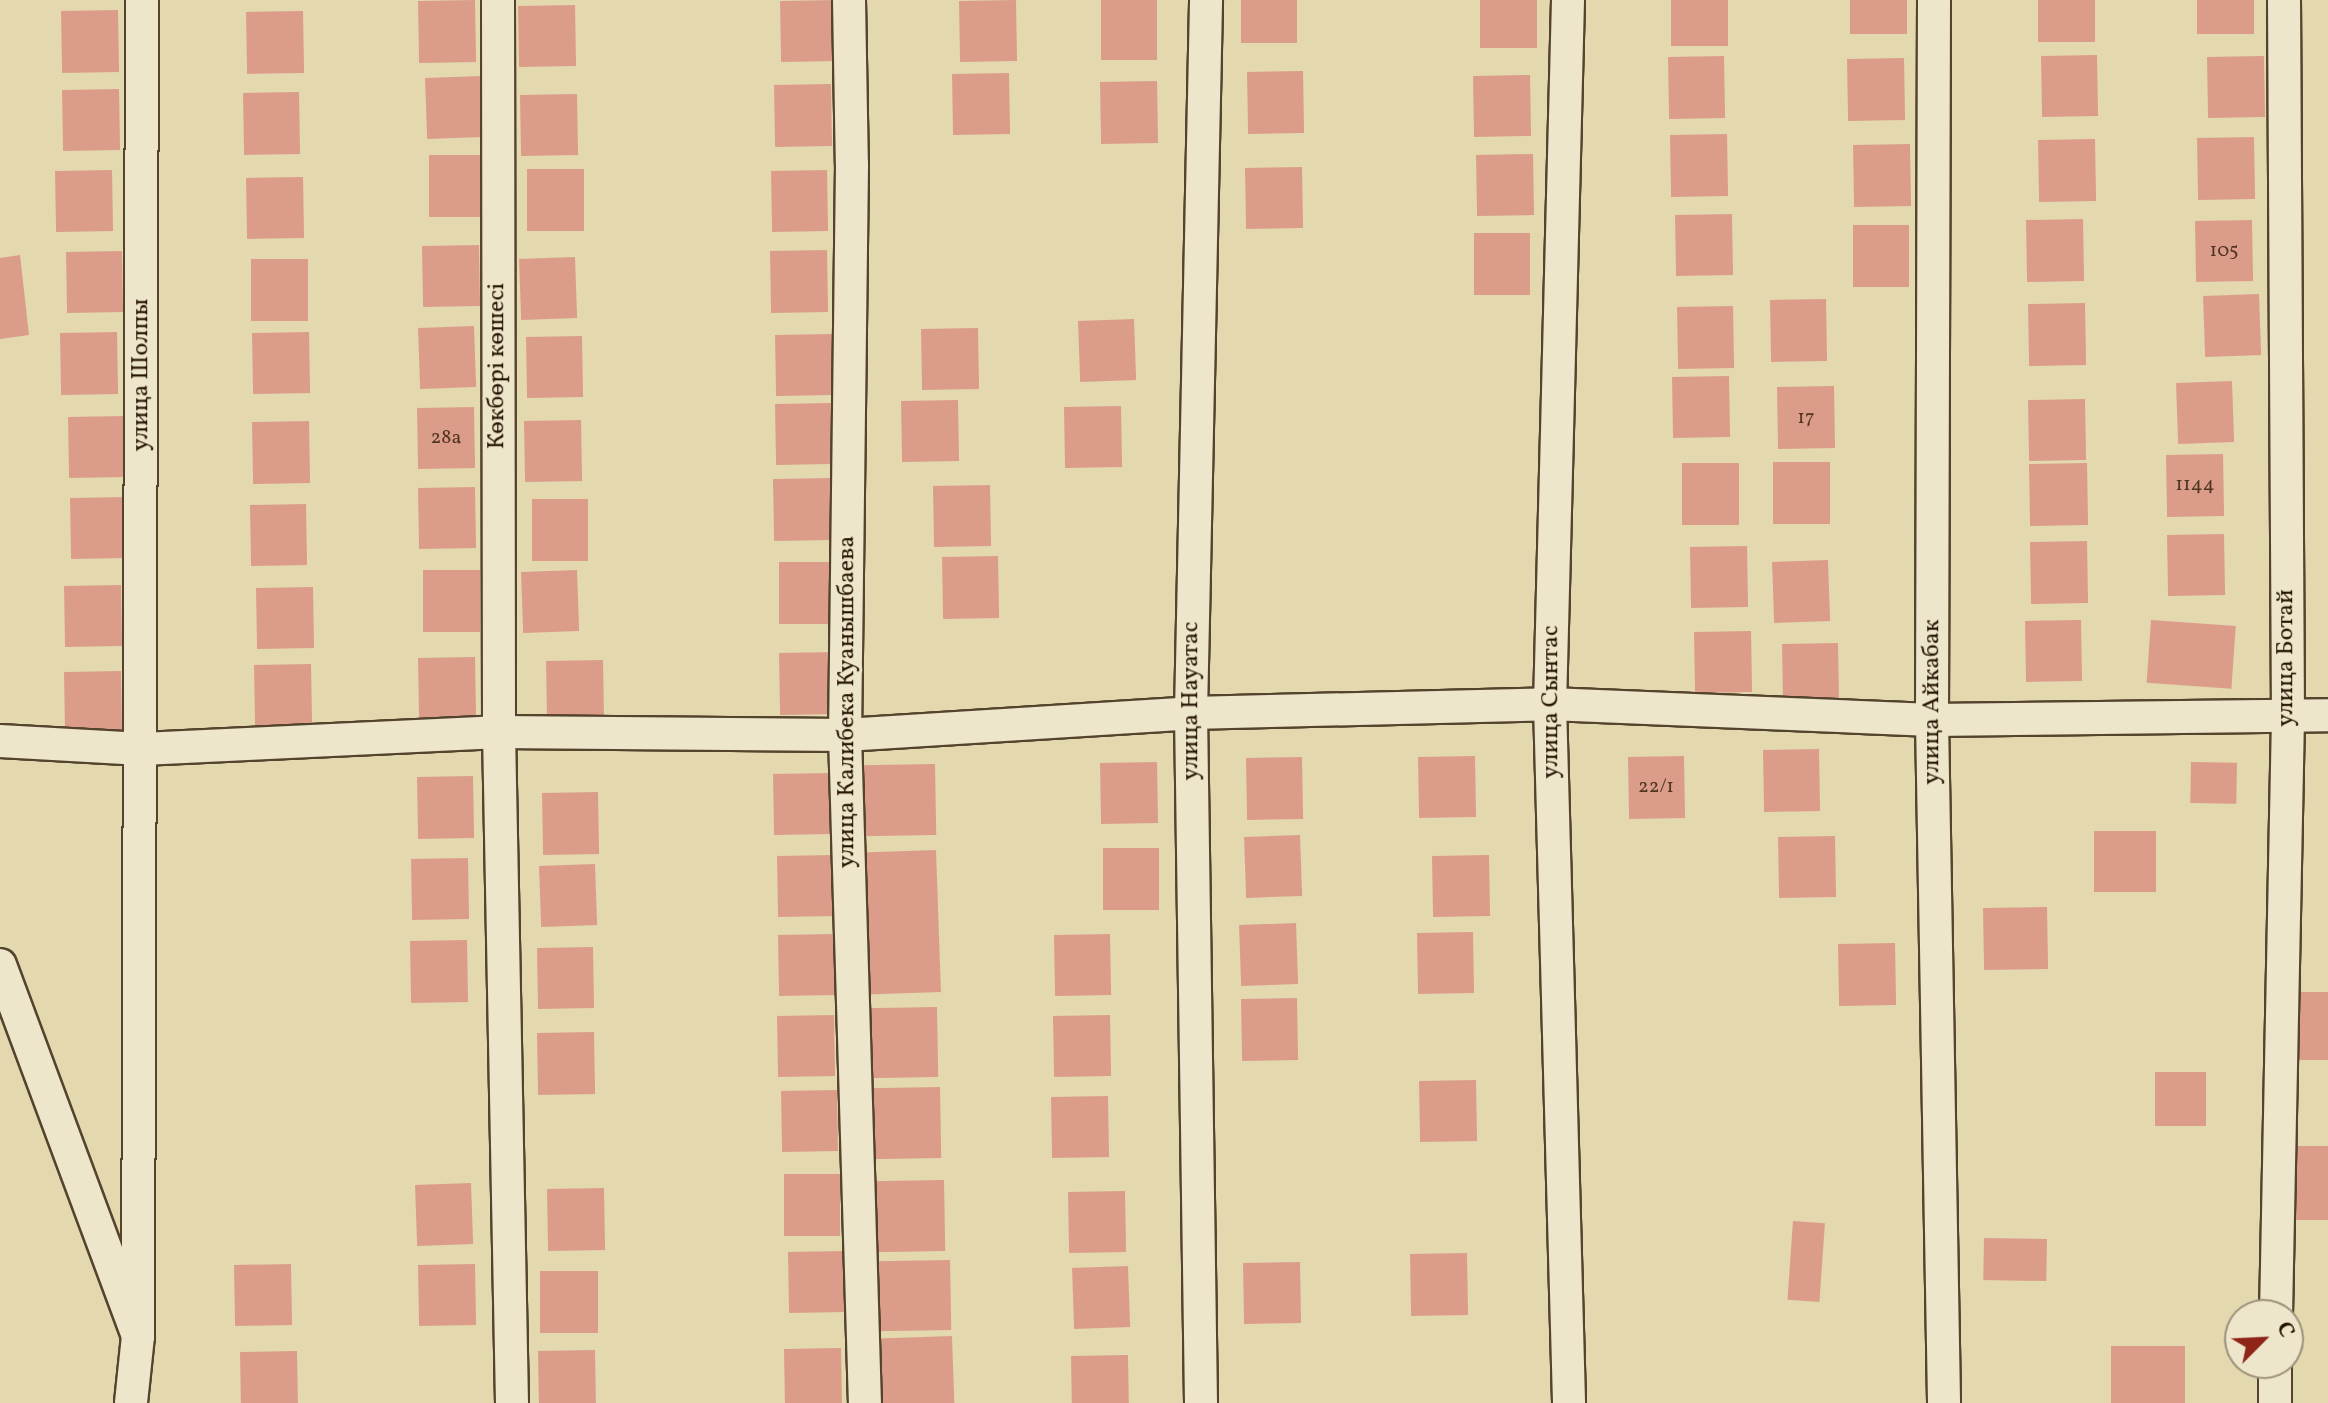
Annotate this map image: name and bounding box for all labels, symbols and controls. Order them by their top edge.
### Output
house number: 105 [2209,239,2239,263]
street label: Көкбөрі көшесі [484,283,512,449]
street label: улица Шолпы [128,299,156,451]
house number: 17 [1797,406,1815,430]
house number: 28а [431,426,461,450]
house number: 1144 [2175,473,2215,497]
street label: улица Калибека Куанышбаева [834,536,862,868]
street label: улица Ботай [2273,589,2301,727]
street label: улица Айкабак [1919,619,1947,785]
street label: улица Науатас [1178,622,1206,780]
street label: улица Сынтас [1538,625,1566,779]
house number: 22/1 [1638,775,1674,799]
north arrow [2224,1299,2304,1379]
text: С [2268,1317,2302,1343]

